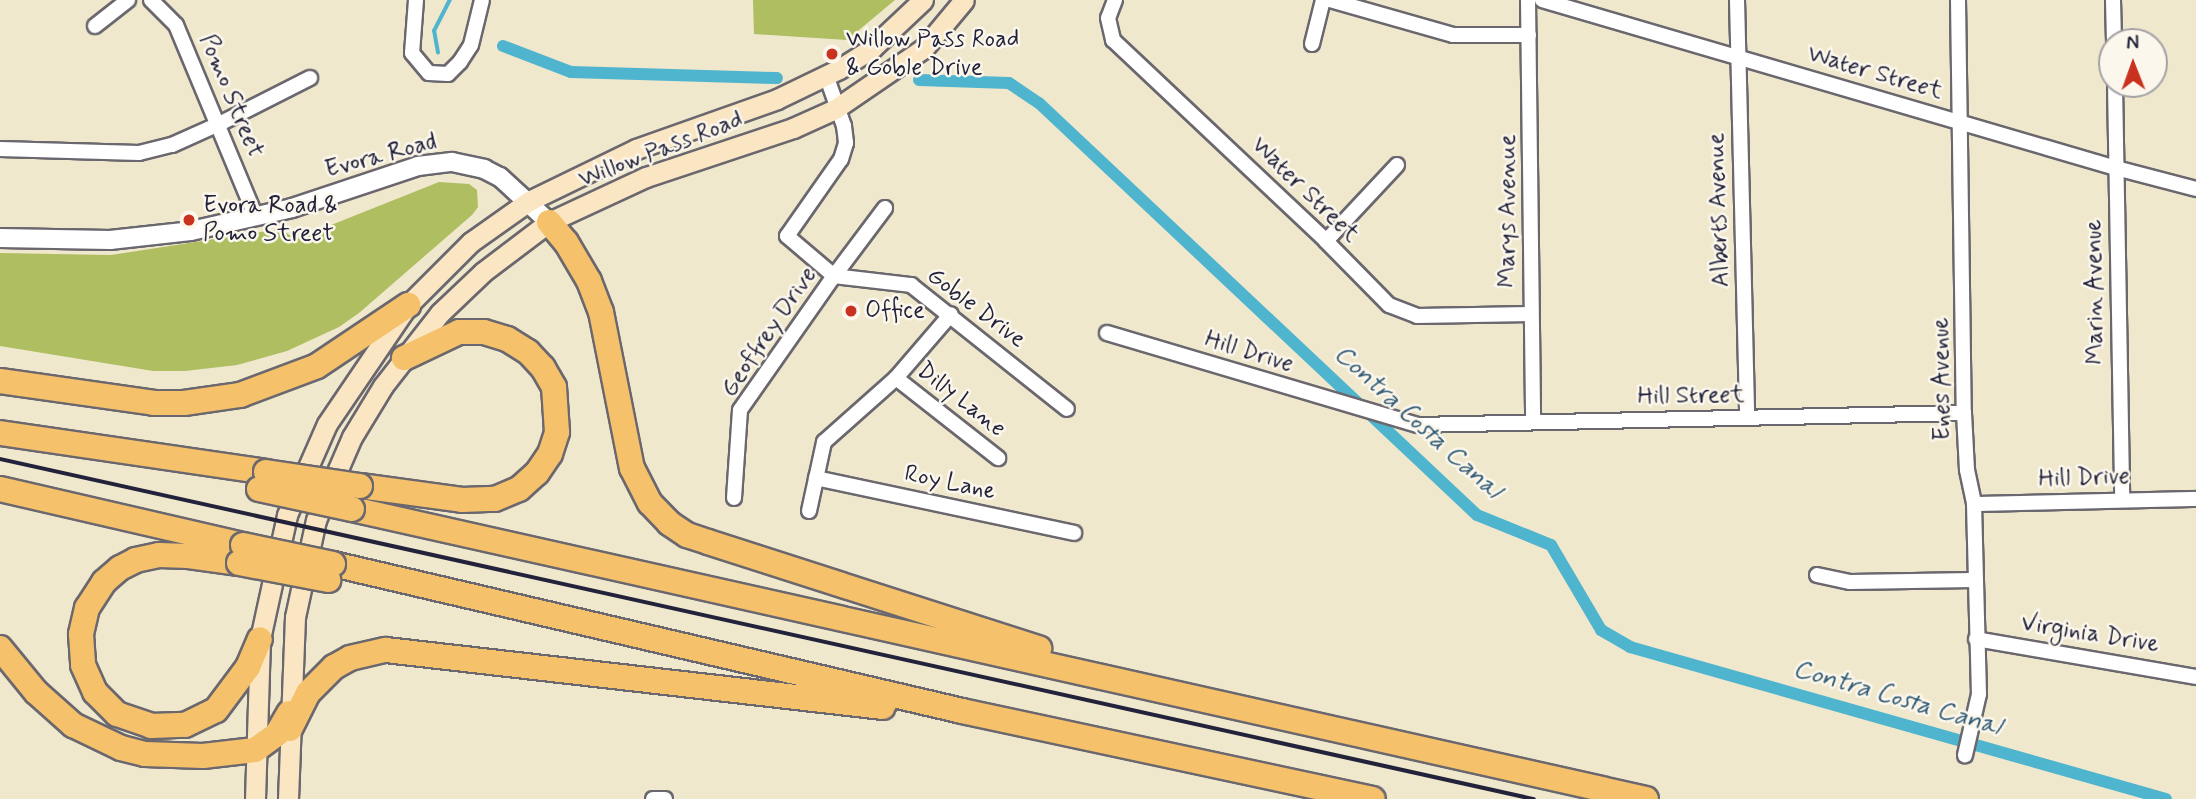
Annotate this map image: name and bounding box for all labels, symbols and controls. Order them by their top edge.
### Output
place label: Willow Pass Road & Goble Drive [846,26,1017,82]
north arrow [2098,28,2168,98]
street label: Pomo Street [192,31,270,161]
text: N [2126,31,2139,56]
street label: Water Street [1804,40,1946,106]
marker: Willow Pass Road & Goble Drive [824,46,840,62]
street label: Willow Pass Road [576,106,746,194]
street label: Evora Road [323,127,439,185]
street label: Water Street [1245,131,1365,249]
street label: Alberts Avenue [1702,132,1736,288]
street label: Marys Avenue [1494,138,1522,284]
place label: Evora Road & Pomo Street [203,192,336,248]
marker: Evora Road & Pomo Street [181,212,197,228]
street label: Marin Avenue [2079,217,2111,367]
street label: Geoffrey Drive [715,262,823,402]
street label: Goble Drive [921,262,1031,354]
place label: Office [865,297,925,325]
marker: Office [843,303,859,319]
street label: Enes Avenue [1926,314,1958,444]
street label: Hill Drive [1201,325,1297,379]
water label: Contra Costa Canal [1326,339,1508,507]
street label: Dilly Lane [912,357,1010,443]
street label: Hill Street [1637,381,1745,411]
street label: Roy Lane [901,459,999,507]
street label: Hill Drive [2038,462,2130,494]
street label: Virginia Drive [2019,609,2161,659]
water label: Contra Costa Canal [1788,654,2006,744]

